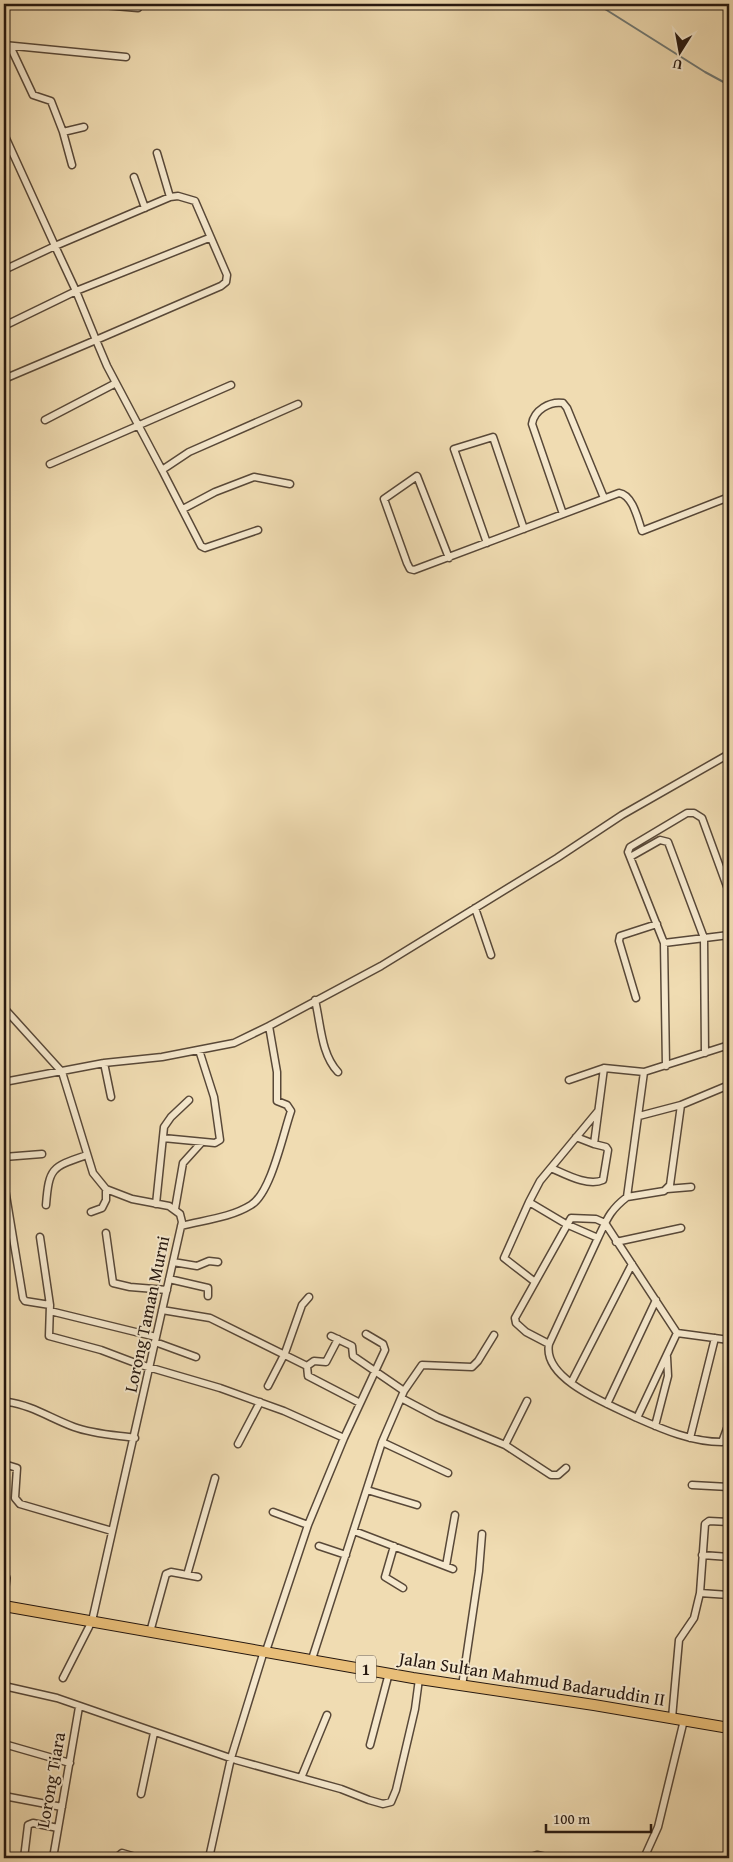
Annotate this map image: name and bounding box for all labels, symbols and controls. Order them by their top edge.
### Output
north arrow [656,28,706,78]
text: U [670,54,684,75]
street label: Lorong Taman Murni [117,1233,176,1395]
street label: Jalan Sultan Mahmud Badaruddin II [395,1644,667,1713]
road number: 1 [356,1656,376,1682]
street label: Lorong Tiara [29,1729,72,1830]
scale bar [546,1802,650,1834]
text: 100 m [553,1808,591,1829]

